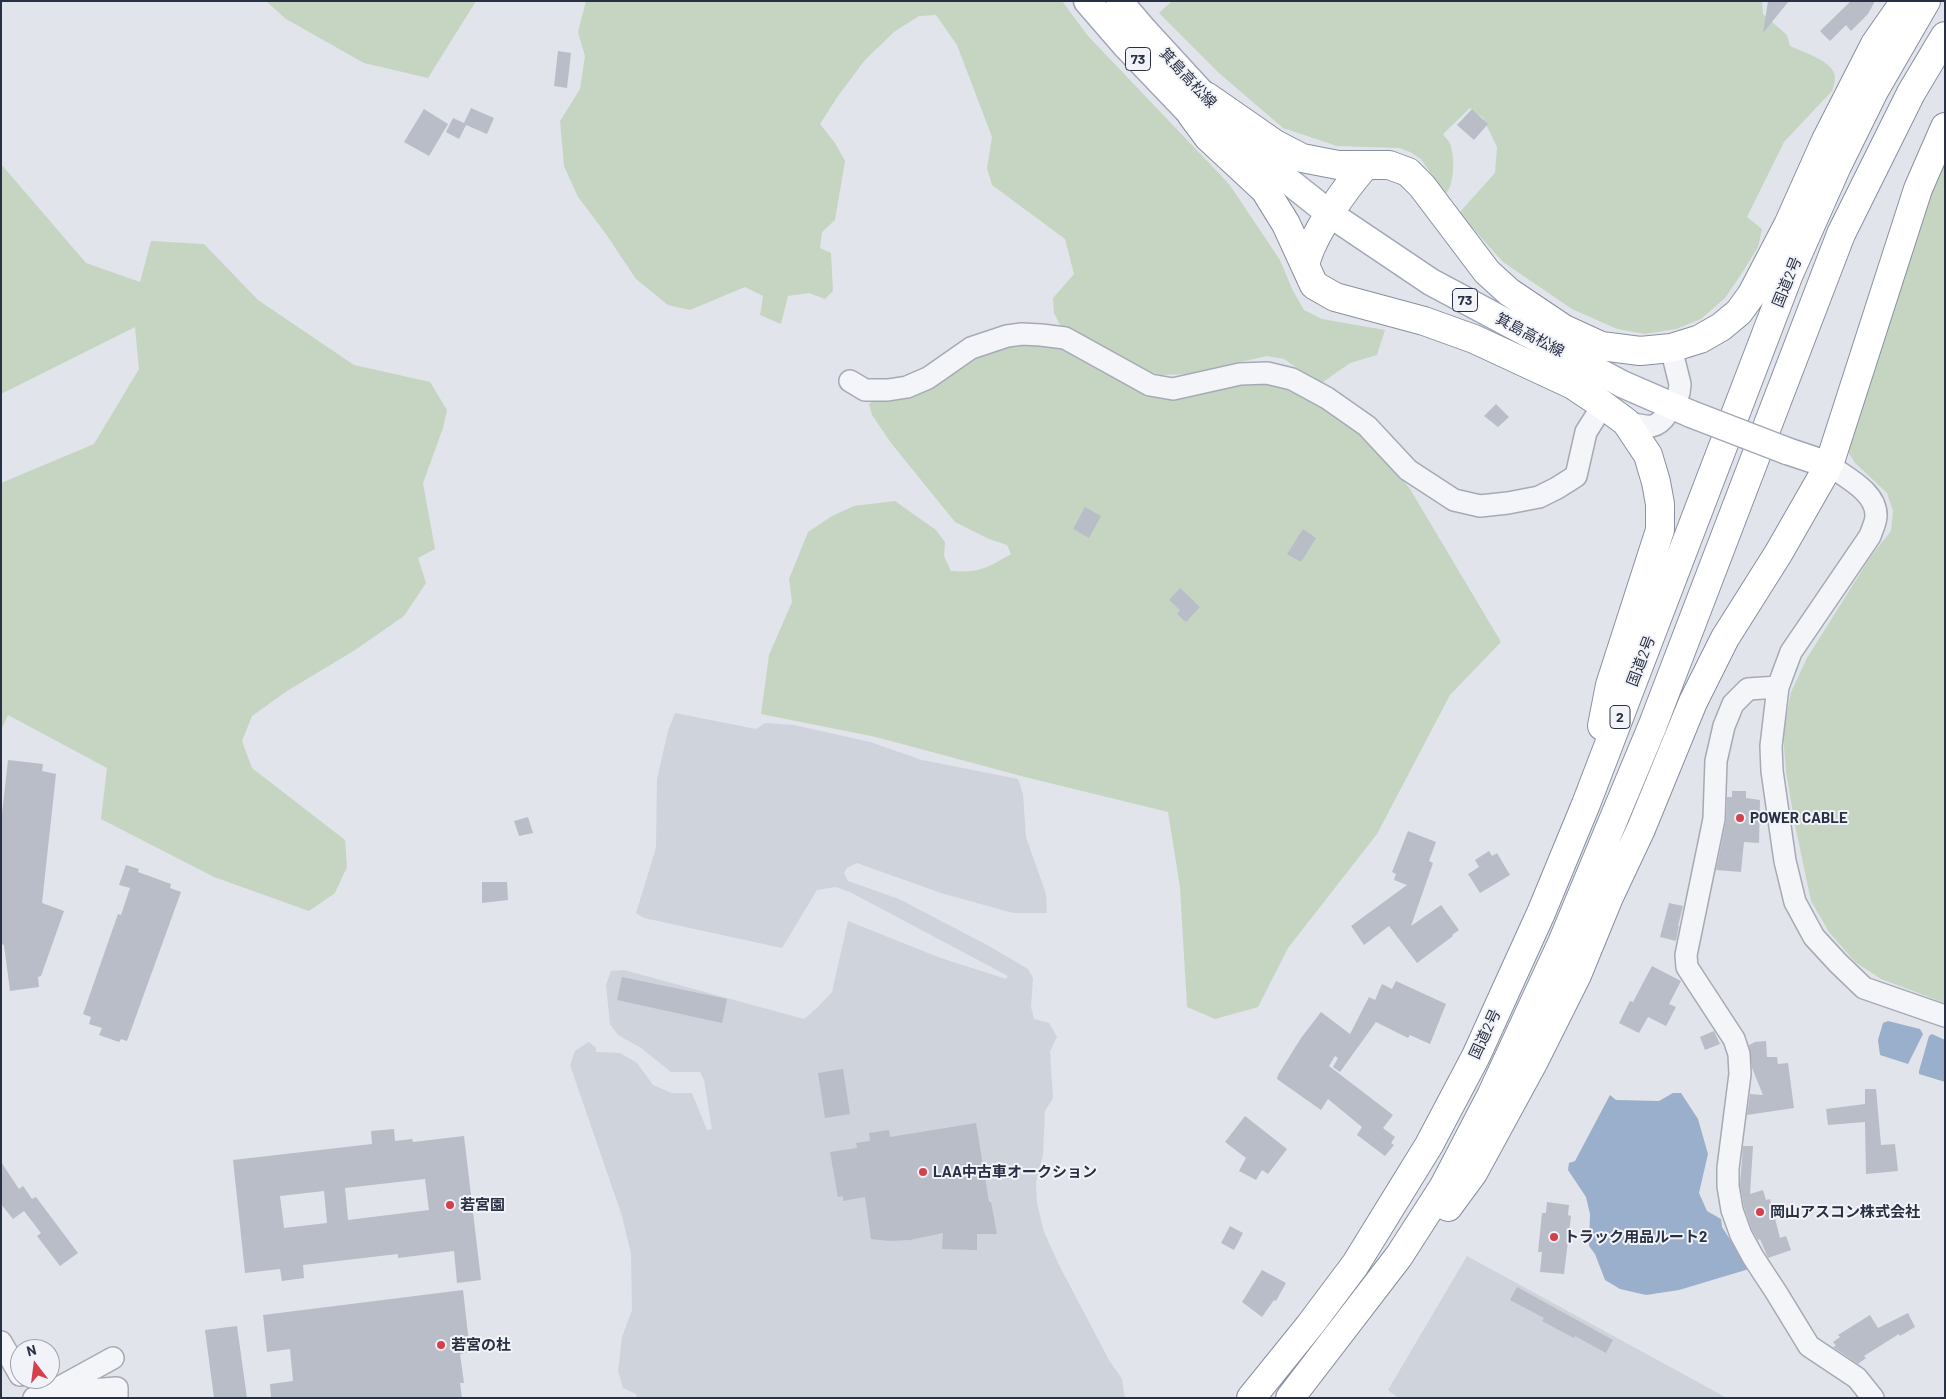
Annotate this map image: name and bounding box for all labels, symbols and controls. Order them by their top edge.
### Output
street label: 箕島高松線 [1156,44,1220,112]
road number: 73 [1126,48,1150,70]
street label: 国道2号 [1769,254,1805,310]
road number: 73 [1452,288,1478,312]
street label: 箕島高松線 [1493,309,1567,361]
street label: 国道2号 [1623,633,1659,689]
road number: 2 [1610,706,1630,729]
place label: POWER CABLE [1750,809,1848,827]
marker: POWER CABLE [1734,812,1746,824]
street label: 国道2号 [1466,1006,1504,1062]
place label: LAA中古車オークション [933,1163,1097,1181]
marker: LAA中古車オークション [917,1166,929,1178]
place label: 若宮園 [460,1196,505,1214]
marker: 若宮園 [444,1199,456,1211]
place label: 岡山アスコン株式会社 [1770,1203,1920,1221]
marker: 岡山アスコン株式会社 [1754,1206,1766,1218]
place label: トラック用品ルート2 [1564,1228,1707,1246]
marker: トラック用品ルート2 [1548,1231,1560,1243]
place label: 若宮の杜 [451,1336,511,1354]
north arrow [10,1339,60,1389]
marker: 若宮の杜 [435,1339,447,1351]
text: N [25,1341,38,1359]

